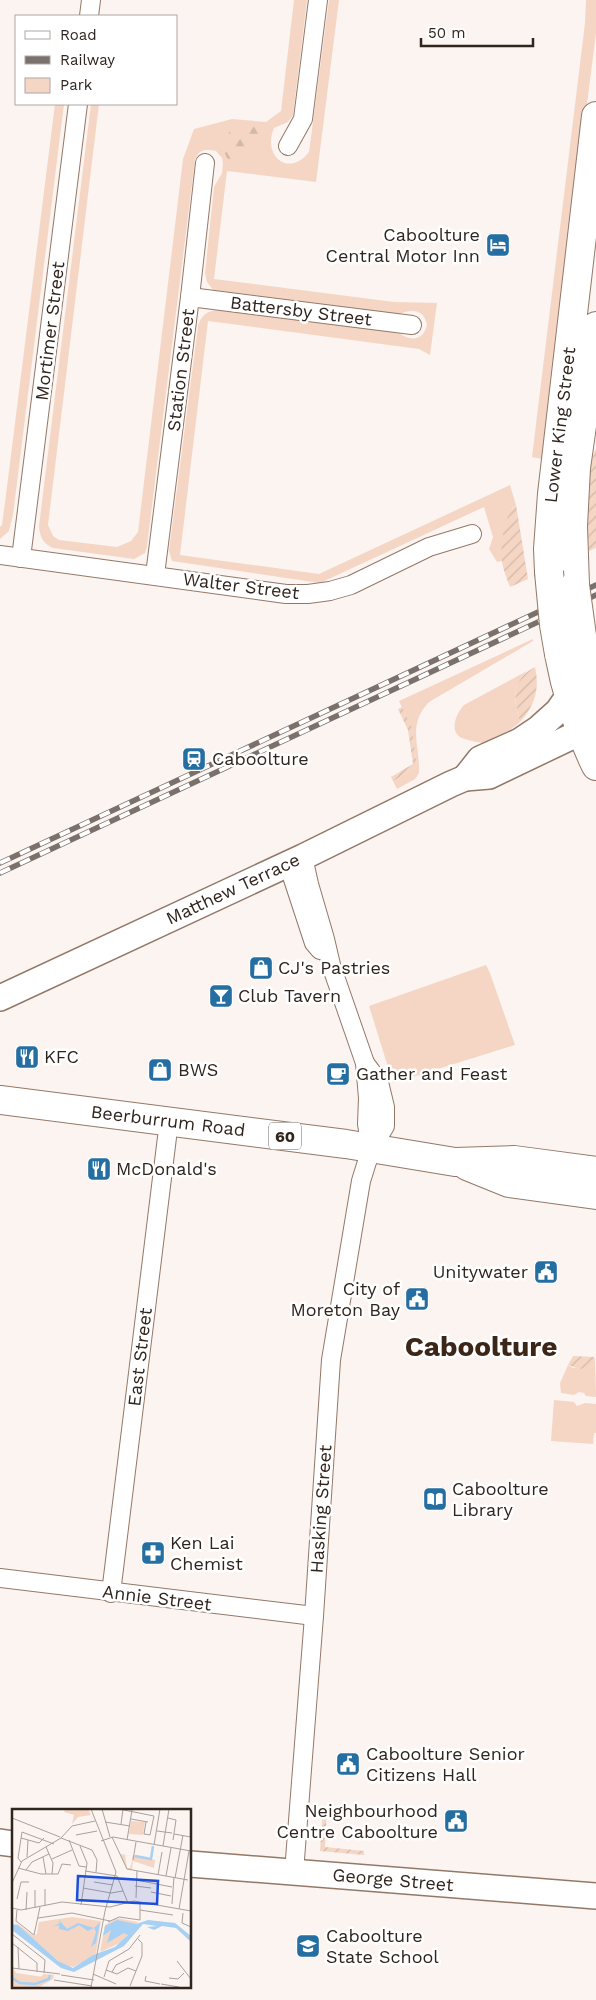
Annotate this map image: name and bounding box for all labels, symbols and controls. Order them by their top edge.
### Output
legend [15,15,178,105]
scale bar [421,15,534,47]
text: 50 m [428,24,465,42]
text: Road [60,26,97,44]
text: Railway [60,51,115,69]
text: Park [60,76,93,94]
place label: Caboolture Central Motor Inn [326,224,480,266]
hotel icon: Caboolture Central Motor Inn [485,232,511,258]
street label: Mortimer Street [31,260,69,402]
street label: Battersby Street [229,291,374,330]
street label: Station Street [163,307,199,433]
street label: Lower King Street [540,345,580,504]
street label: Walter Street [182,568,301,603]
station icon: Caboolture [181,746,207,772]
place label: Caboolture [212,748,309,769]
street label: Matthew Terrace [163,848,303,929]
shop icon: CJ's Pastries [248,955,274,981]
place label: CJ's Pastries [278,957,390,978]
bar icon: Club Tavern [208,983,234,1009]
place label: Club Tavern [238,985,341,1006]
restaurant icon: KFC [14,1044,40,1070]
place label: KFC [44,1046,79,1067]
shop icon: BWS [147,1057,173,1083]
place label: BWS [178,1059,218,1080]
cafe icon: Gather and Feast [325,1061,351,1087]
place label: Gather and Feast [356,1063,508,1084]
street label: Beerburrum Road [90,1101,246,1140]
road number: 60 [269,1122,301,1150]
restaurant icon: McDonald's [86,1156,112,1182]
place label: McDonald's [116,1158,217,1179]
public building icon: Unitywater [533,1259,559,1285]
place label: Unitywater [433,1261,528,1282]
place label: City of Moreton Bay [290,1278,401,1320]
public building icon: City of Moreton Bay [404,1286,430,1312]
street label: East Street [123,1306,156,1407]
district label: Caboolture [405,1330,557,1363]
street label: Hasking Street [306,1444,335,1574]
place label: Caboolture Library [452,1478,549,1520]
library icon: Caboolture Library [422,1486,448,1512]
place label: Ken Lai Chemist [170,1532,243,1574]
pharmacy icon: Ken Lai Chemist [140,1540,166,1566]
street label: Annie Street [101,1580,213,1615]
place label: Caboolture Senior Citizens Hall [366,1743,525,1785]
public building icon: Caboolture Senior Citizens Hall [335,1751,361,1777]
place label: Neighbourhood Centre Caboolture [276,1800,438,1842]
public building icon: Neighbourhood Centre Caboolture [443,1808,469,1834]
inset map [12,1809,191,1988]
street label: George Street [332,1864,455,1895]
place label: Caboolture State School [326,1925,439,1967]
school or university icon: Caboolture State School [295,1933,321,1959]

